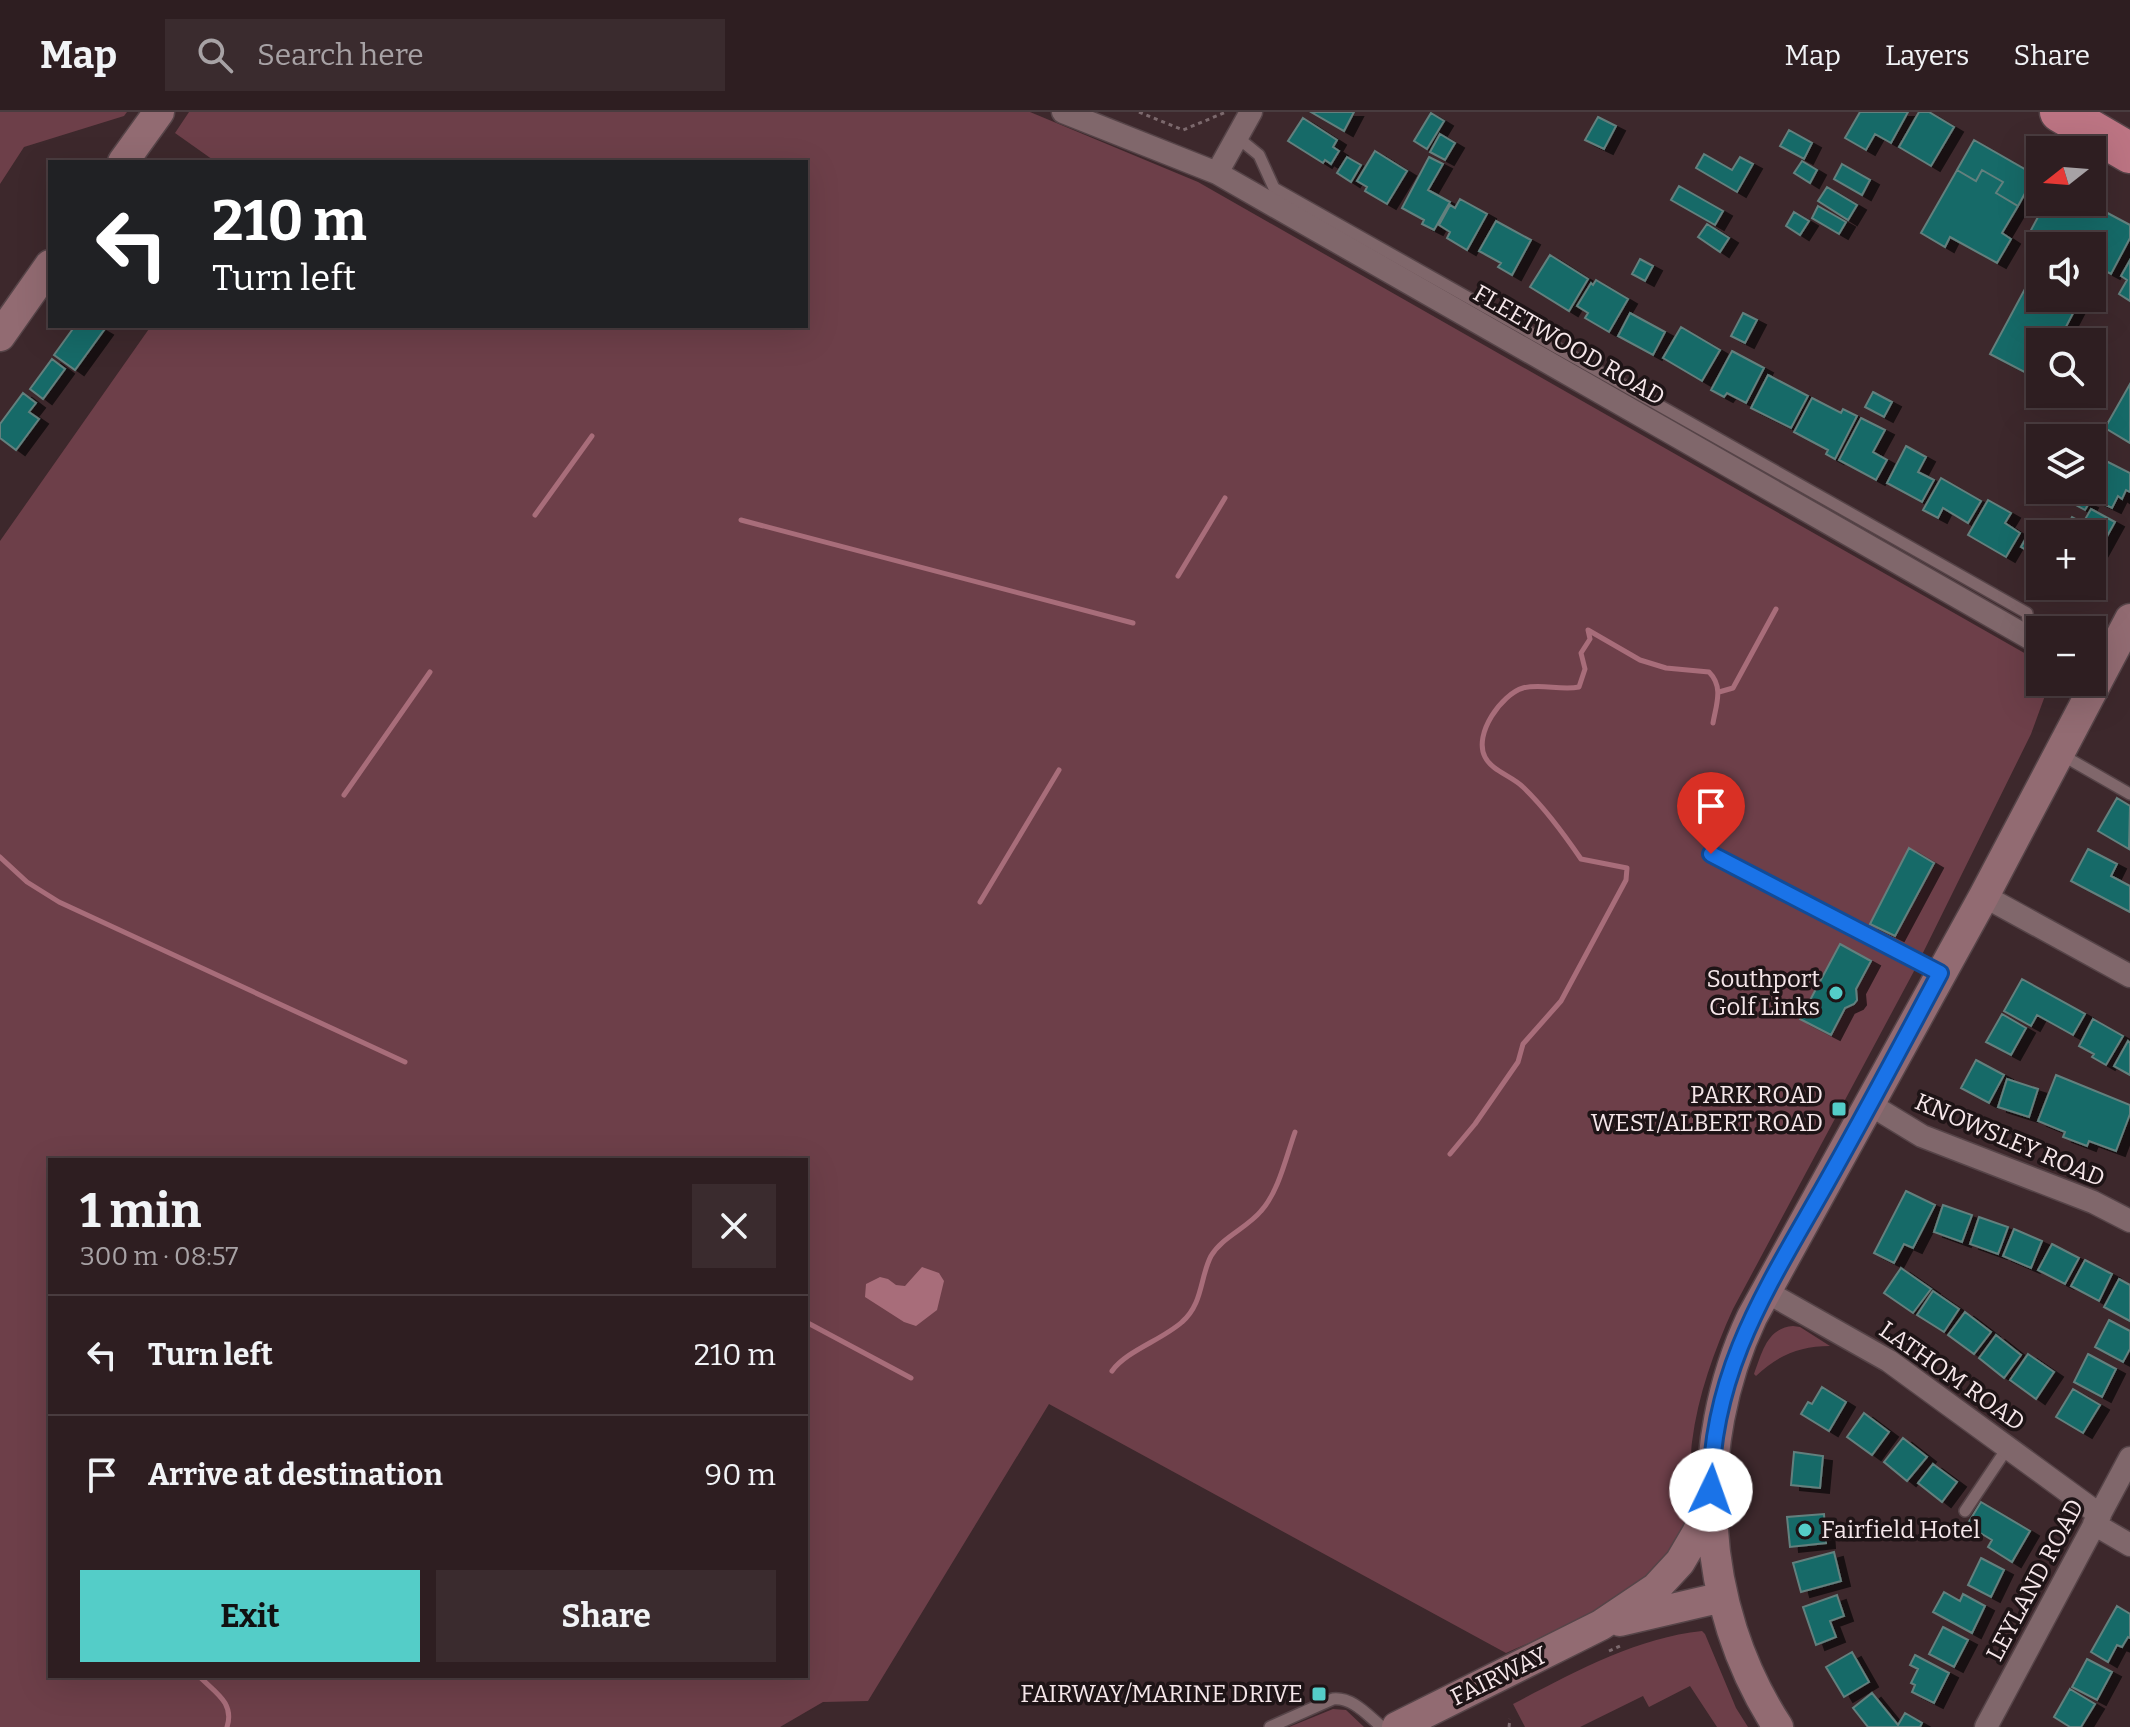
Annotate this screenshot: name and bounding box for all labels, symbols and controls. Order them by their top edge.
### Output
search box [165,19,725,91]
text: Map [40,32,117,78]
icon: search [193,33,237,77]
text: Search here [257,37,424,73]
text: Map [1784,39,1841,72]
text: Layers [1885,39,1969,72]
text: Share [2013,39,2090,72]
north arrow [2026,136,2106,216]
map controls [2026,136,2106,696]
text: 210 m [212,188,367,255]
icon: left [80,192,184,296]
button: sound [2026,232,2106,312]
text: Turn left [212,256,356,300]
street label: FLEETWOOD ROAD [1468,279,1670,411]
button: search [2026,328,2106,408]
button: layers [2026,424,2106,504]
button: + [2026,520,2106,600]
button: − [2026,616,2106,696]
pin [1677,772,1745,854]
icon: arrive [1689,784,1733,828]
place label: Southport Golf Links [1706,965,1820,1021]
marker: Southport Golf Links [1827,984,1845,1002]
place label: PARK ROAD WEST/ALBERT ROAD [1591,1081,1823,1137]
street label: KNOWSLEY ROAD [1911,1087,2109,1193]
marker: PARK ROAD WEST/ALBERT ROAD [1830,1100,1848,1118]
text: 1 min [80,1182,201,1240]
button: close [692,1184,776,1268]
text: 300 m · 08:57 [80,1241,238,1272]
street label: LATHOM ROAD [1874,1316,2030,1436]
icon: left [80,1333,124,1377]
text: Turn left [148,1337,273,1373]
text: 210 m [694,1337,776,1373]
position arrow [1669,1448,1753,1532]
icon: arrive [80,1453,124,1497]
text: Arrive at destination [148,1457,443,1493]
text: 90 m [705,1457,776,1493]
street label: LEYLAND ROAD [1981,1494,2089,1666]
place label: Fairfield Hotel [1821,1516,1980,1544]
marker: Fairfield Hotel [1796,1521,1814,1539]
button: Exit [80,1570,420,1662]
button: Share [436,1570,776,1662]
street label: FAIRWAY [1446,1640,1552,1711]
place label: FAIRWAY/MARINE DRIVE [1020,1680,1303,1708]
marker: FAIRWAY/MARINE DRIVE [1310,1685,1328,1703]

